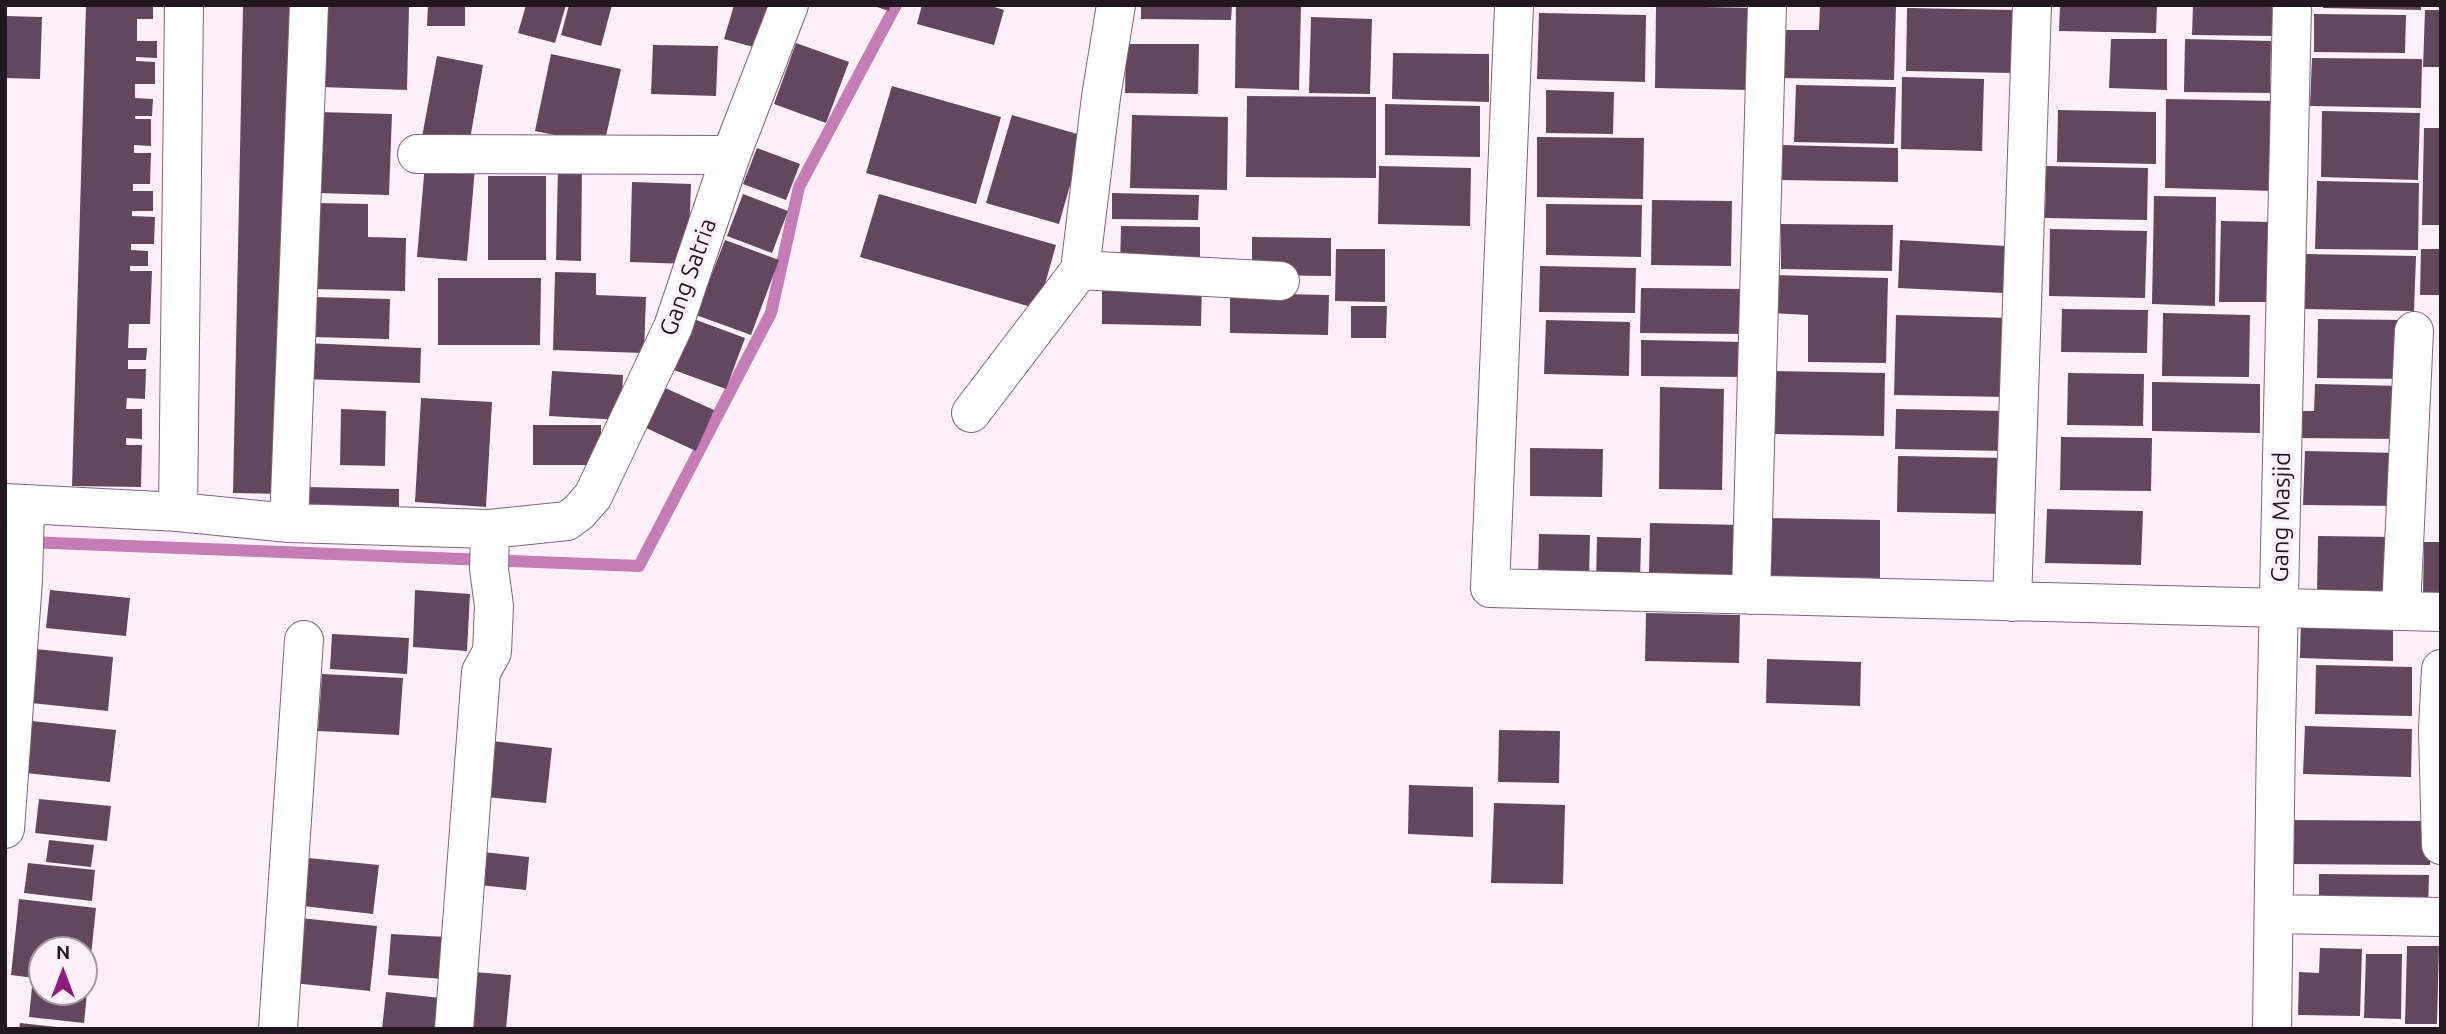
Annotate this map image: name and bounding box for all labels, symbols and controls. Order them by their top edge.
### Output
street label: Gang Satria [653,214,723,340]
street label: Gang Masjid [2265,451,2297,583]
north arrow [28,936,98,1006]
text: N [56,941,70,963]

